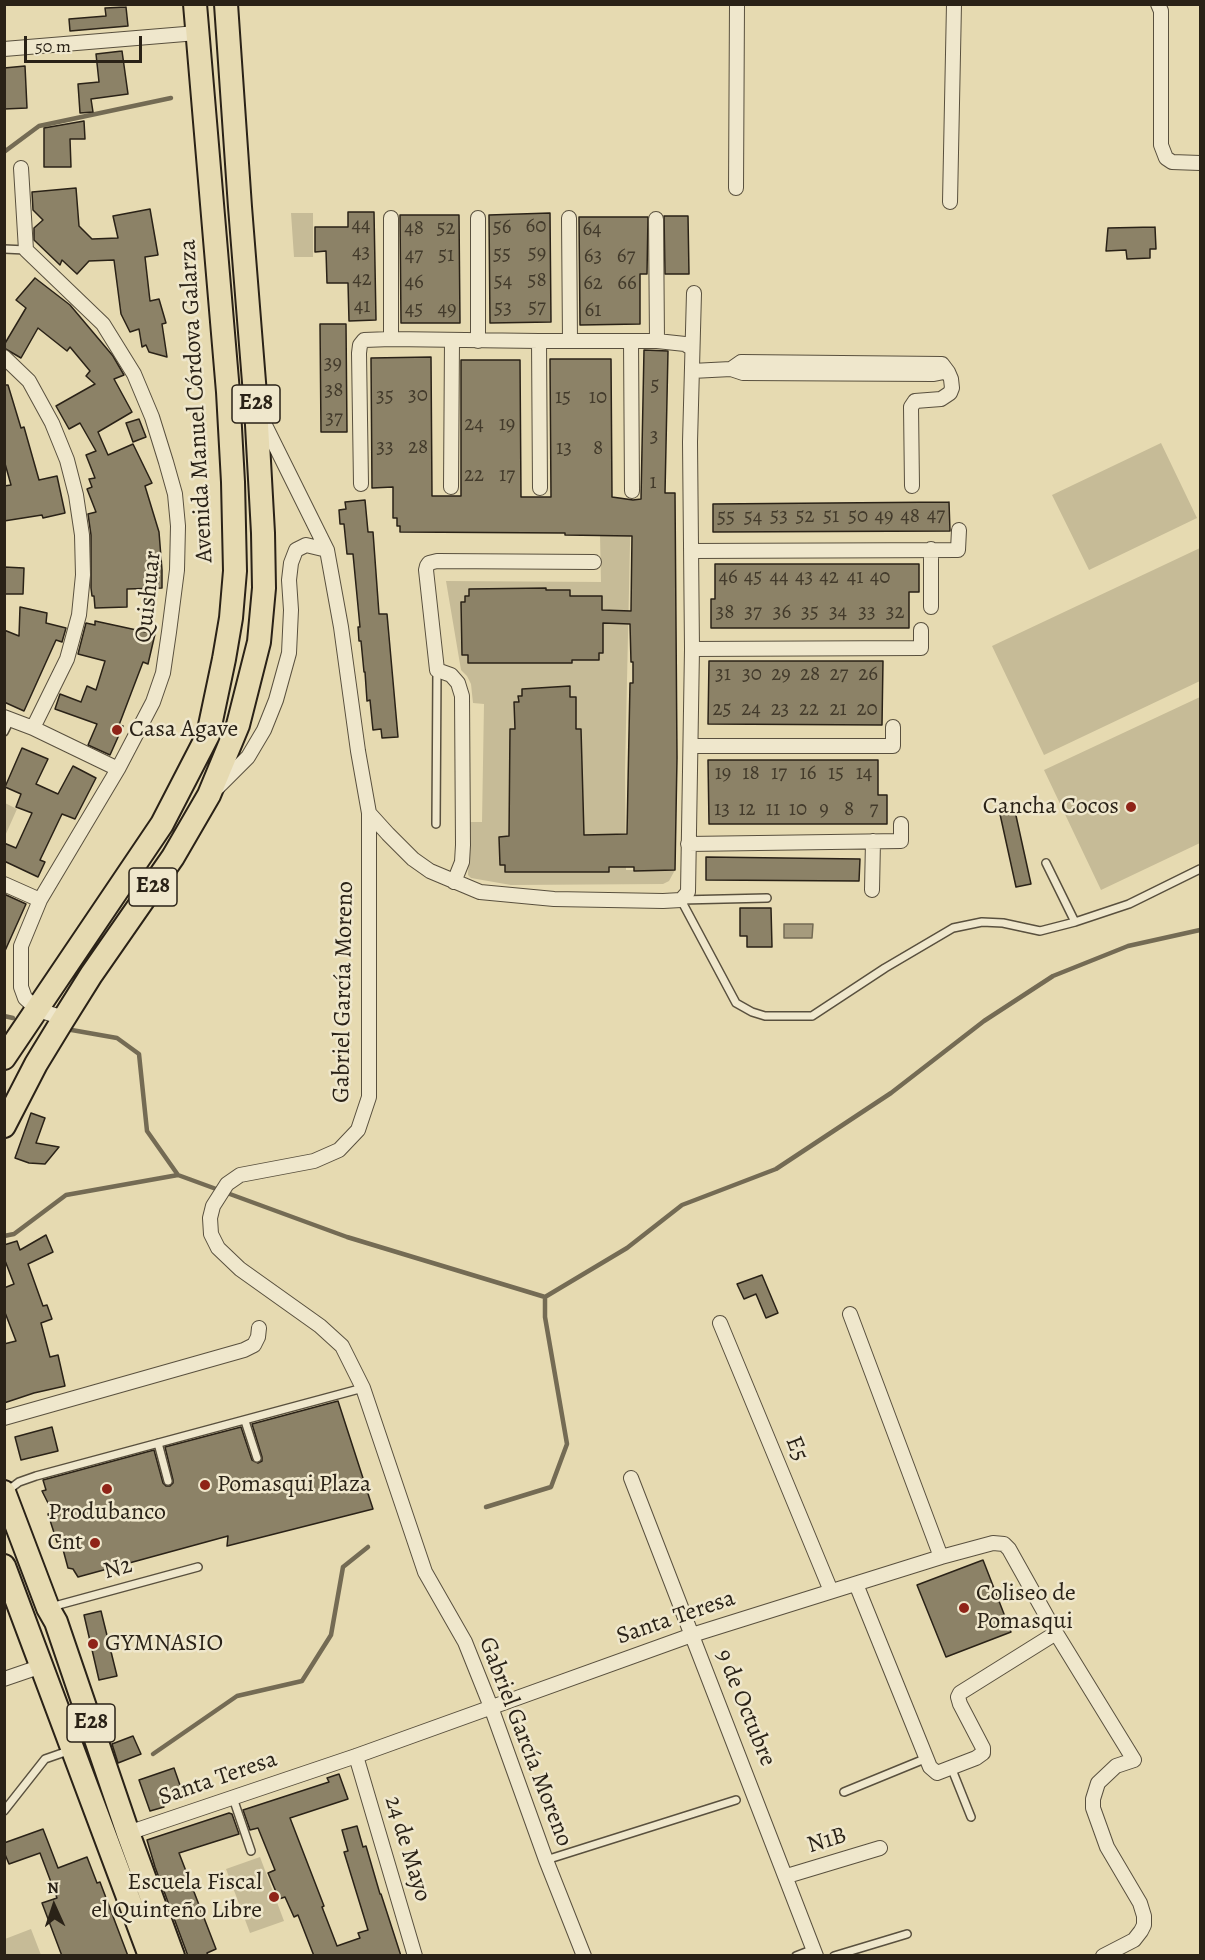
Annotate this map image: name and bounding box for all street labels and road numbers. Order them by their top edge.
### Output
street label: Avenida Manuel Córdova Galarza [174,239,220,563]
road number: E28 [232,385,280,423]
street label: Quishuar [130,550,168,644]
road number: E28 [129,868,177,906]
street label: Gabriel García Moreno [328,881,360,1103]
street label: E5 [778,1432,814,1466]
street label: N2 [100,1551,136,1587]
street label: Santa Teresa [613,1584,739,1652]
street label: Gabriel García Moreno [472,1633,578,1851]
street label: 9 de Octubre [708,1645,782,1771]
road number: E28 [67,1704,115,1742]
street label: Santa Teresa [155,1745,281,1813]
street label: 24 de Mayo [377,1793,437,1905]
street label: N1B [804,1821,850,1861]

